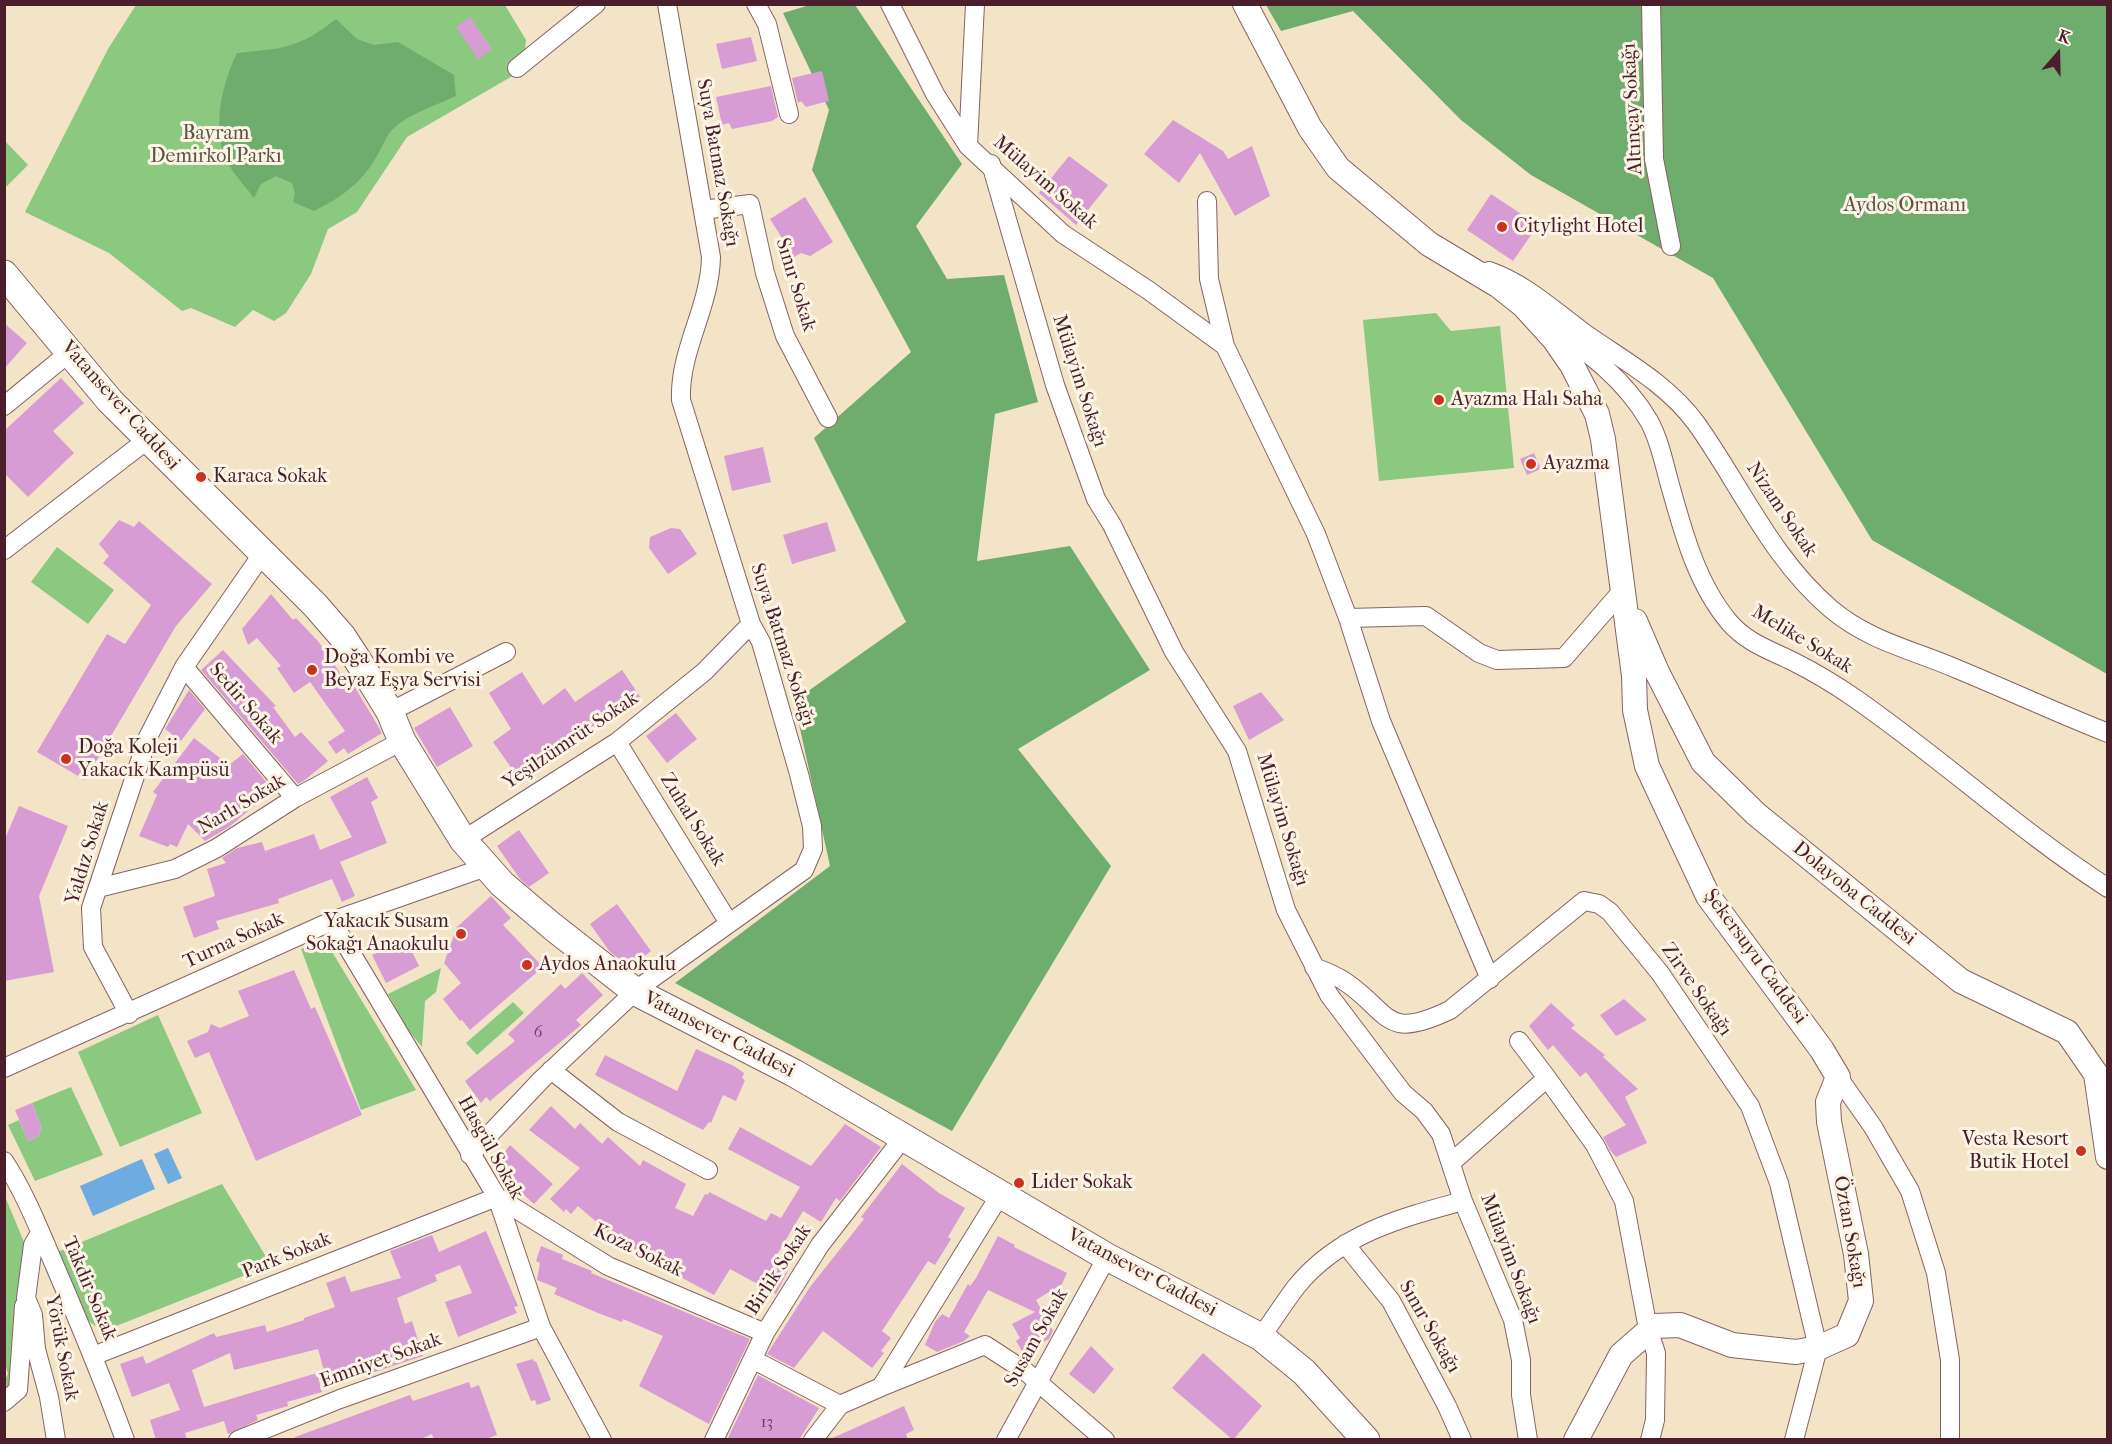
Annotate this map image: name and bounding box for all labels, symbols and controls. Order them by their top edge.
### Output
north arrow [2028,24,2088,84]
text: K [2056,26,2073,48]
street label: Altınçay Sokağı [1618,42,1648,176]
street label: Suya Batmaz Sokağı [690,77,744,249]
park label: Bayram Demirkol Parkı [150,122,282,169]
street label: Mülayim Sokak [988,131,1102,235]
park label: Aydos Ormanı [1844,194,1966,218]
place label: Citylight Hotel [1514,215,1643,239]
marker: Citylight Hotel [1495,220,1509,234]
street label: Sınır Sokak [769,235,821,335]
street label: Mülayim Sokağı [1046,312,1112,450]
street label: Vatansever Caddesi [56,336,184,476]
place label: Ayazma Halı Saha [1451,388,1603,412]
marker: Ayazma Halı Saha [1432,393,1446,407]
place label: Ayazma [1543,452,1610,476]
marker: Ayazma [1524,457,1538,471]
street label: Nizam Sokak [1740,458,1822,562]
place label: Karaca Sokak [213,465,327,489]
marker: Karaca Sokak [194,470,208,484]
street label: Suya Batmaz Sokağı [744,560,820,730]
street label: Melike Sokak [1747,600,1857,680]
place label: Doğa Kombi ve Beyaz Eşya Servisi [324,646,481,693]
street label: Sedir Sokak [203,658,287,750]
marker: Doğa Kombi ve Beyaz Eşya Servisi [305,663,319,677]
street label: Yeşilzümrüt Sokak [498,687,644,795]
place label: Doğa Koleji Yakacık Kampüsü [78,736,229,783]
street label: Mülayim Sokağı [1250,751,1314,889]
marker: Doğa Koleji Yakacık Kampüsü [59,752,73,766]
street label: Narlı Sokak [194,769,290,841]
street label: Zuhal Sokak [654,769,730,871]
street label: Yaldız Sokak [61,798,115,908]
street label: Dolayoba Caddesi [1787,837,1921,951]
street label: Şekersuyu Caddesi [1698,885,1812,1029]
street label: Turna Sokak [180,907,288,975]
place label: Yakacık Susam Sokağı Anaokulu [306,910,449,957]
marker: Yakacık Susam Sokağı Anaokulu [454,927,468,941]
street label: Zirve Sokağı [1655,939,1737,1041]
place label: Aydos Anaokulu [539,953,676,977]
marker: Aydos Anaokulu [520,958,534,972]
street label: Vatansever Caddesi [640,987,798,1083]
house number: 6 [534,1023,542,1043]
street label: Hasgül Sokak [452,1092,528,1204]
place label: Vesta Resort Butik Hotel [1962,1128,2069,1175]
marker: Vesta Resort Butik Hotel [2074,1144,2088,1158]
place label: Lider Sokak [1031,1171,1133,1195]
street label: Öztan Sokağı [1827,1174,1871,1290]
marker: Lider Sokak [1012,1176,1026,1190]
street label: Mülayim Sokağı [1474,1190,1546,1328]
street label: Koza Sokak [589,1219,687,1283]
street label: Birlik Sokak [741,1220,817,1320]
street label: Vatansever Caddesi [1063,1223,1221,1323]
street label: Park Sokak [239,1227,335,1285]
street label: Takdir Sokak [56,1233,122,1345]
street label: Sınır Sokağı [1393,1276,1465,1378]
street label: Susam Sokak [1000,1284,1074,1392]
street label: Yörük Sokak [39,1293,83,1403]
street label: Emniyet Sokak [317,1328,445,1394]
house number: 13 [761,1413,773,1433]

